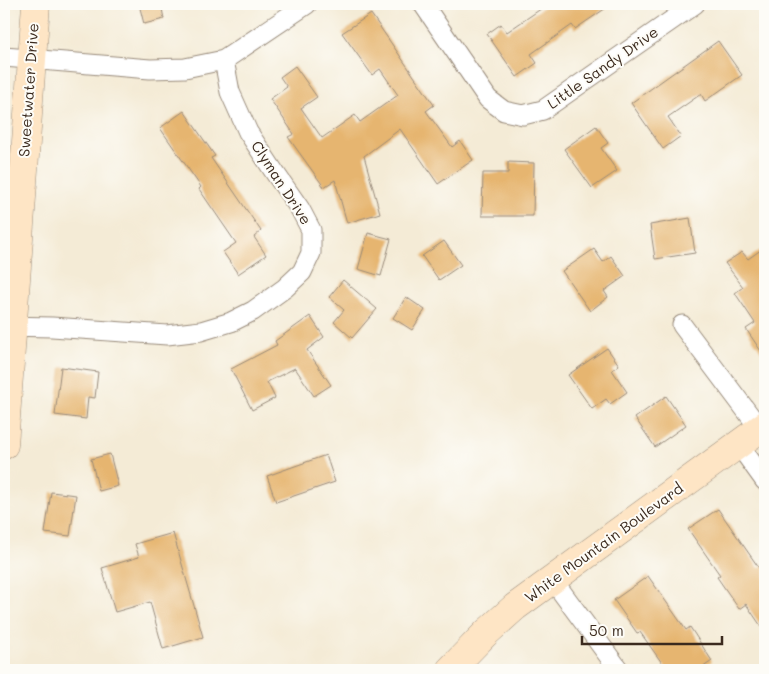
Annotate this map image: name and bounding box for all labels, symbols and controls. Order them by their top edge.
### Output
street label: Little Sandy Drive [543,21,662,113]
street label: Sweetwater Drive [13,22,43,158]
street label: Clyman Drive [247,137,316,228]
street label: White Mountain Boulevard [520,478,687,607]
scale bar [582,614,722,646]
text: 50 m [589,620,624,640]

